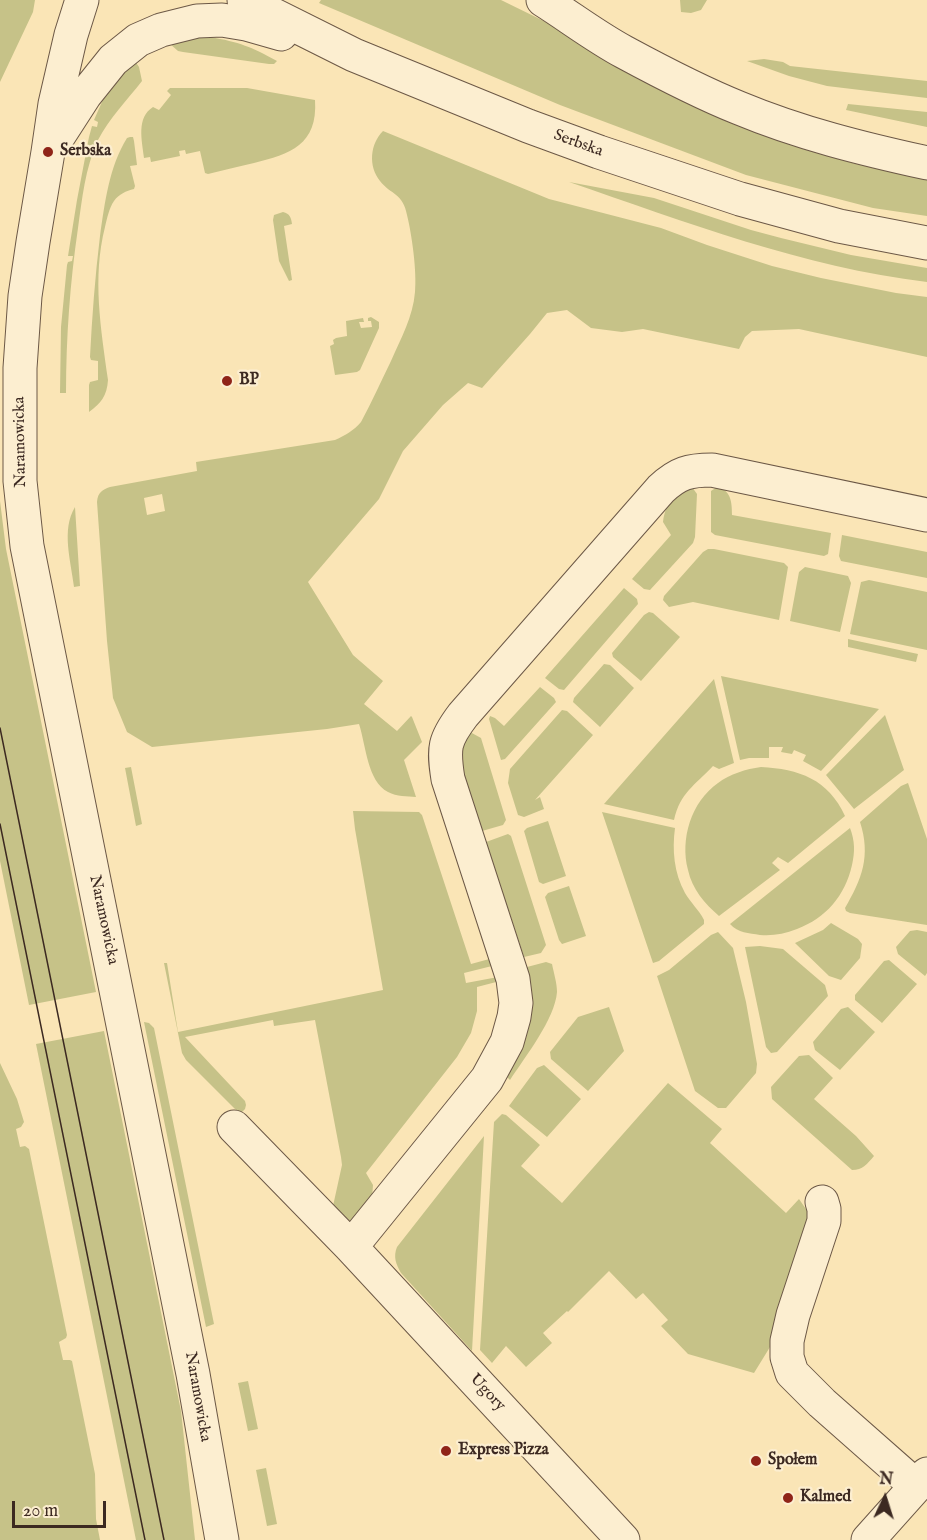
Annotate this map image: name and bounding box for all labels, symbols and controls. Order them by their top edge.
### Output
street label: Serbska [551,126,605,162]
place label: Serbska [60,142,111,162]
marker: Serbska [41,145,55,159]
place label: BP [239,371,259,391]
marker: BP [220,374,234,388]
street label: Naramowicka [11,396,31,488]
street label: Naramowicka [84,874,122,966]
street label: Naramowicka [180,1351,214,1443]
street label: Ugory [465,1370,509,1416]
place label: Express Pizza [458,1441,549,1461]
marker: Express Pizza [439,1444,453,1458]
place label: Społem [768,1451,817,1471]
marker: Społem [749,1454,763,1468]
north arrow [855,1468,915,1528]
text: N [879,1470,894,1491]
place label: Kalmed [800,1488,851,1508]
scale bar [15,1489,110,1527]
marker: Kalmed [781,1491,795,1505]
text: 20 m [23,1500,58,1523]

